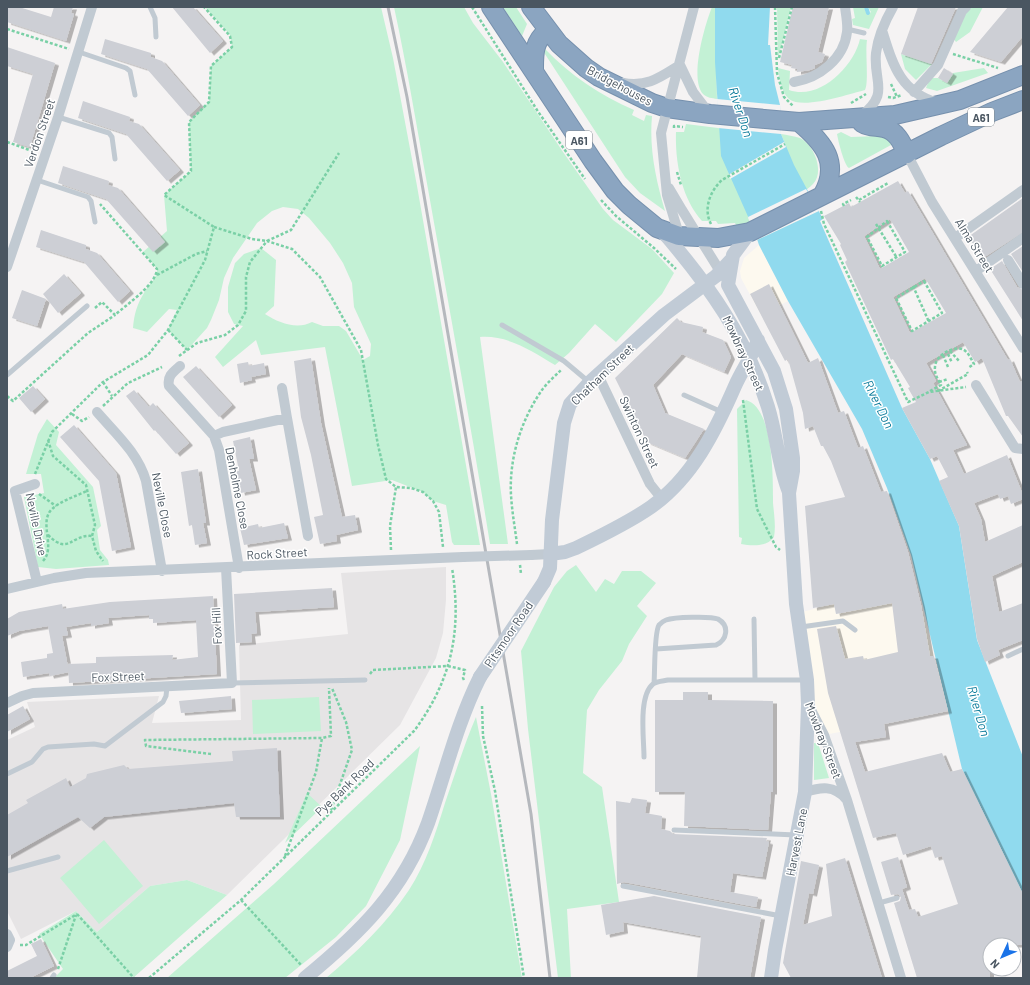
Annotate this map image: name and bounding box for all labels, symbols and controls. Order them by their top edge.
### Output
street label: Bridgehouses [585,62,655,108]
water label: River Don [725,85,757,139]
street label: Verdon Street [21,97,57,169]
road number: A61 [968,108,994,126]
road number: A61 [566,131,592,149]
street label: Alma Street [953,215,997,275]
street label: Mowbray Street [721,313,767,393]
street label: Chatham Street [568,341,636,407]
water label: River Don [860,377,898,431]
street label: Swinton Street [617,394,663,470]
street label: Denholme Close [223,446,253,530]
street label: Neville Close [150,471,176,539]
street label: Neville Drive [23,491,51,557]
street label: Rock Street [246,544,308,562]
street label: Pitsmoor Road [481,598,535,670]
street label: Fox Hill [208,607,224,645]
street label: Fox Street [91,668,145,684]
water label: River Don [964,684,994,738]
street label: Mowbray Street [803,700,845,780]
street label: Pye Bank Road [312,755,376,819]
street label: Harvest Lane [783,807,809,877]
north arrow [982,937,1022,977]
text: N [987,957,1002,971]

